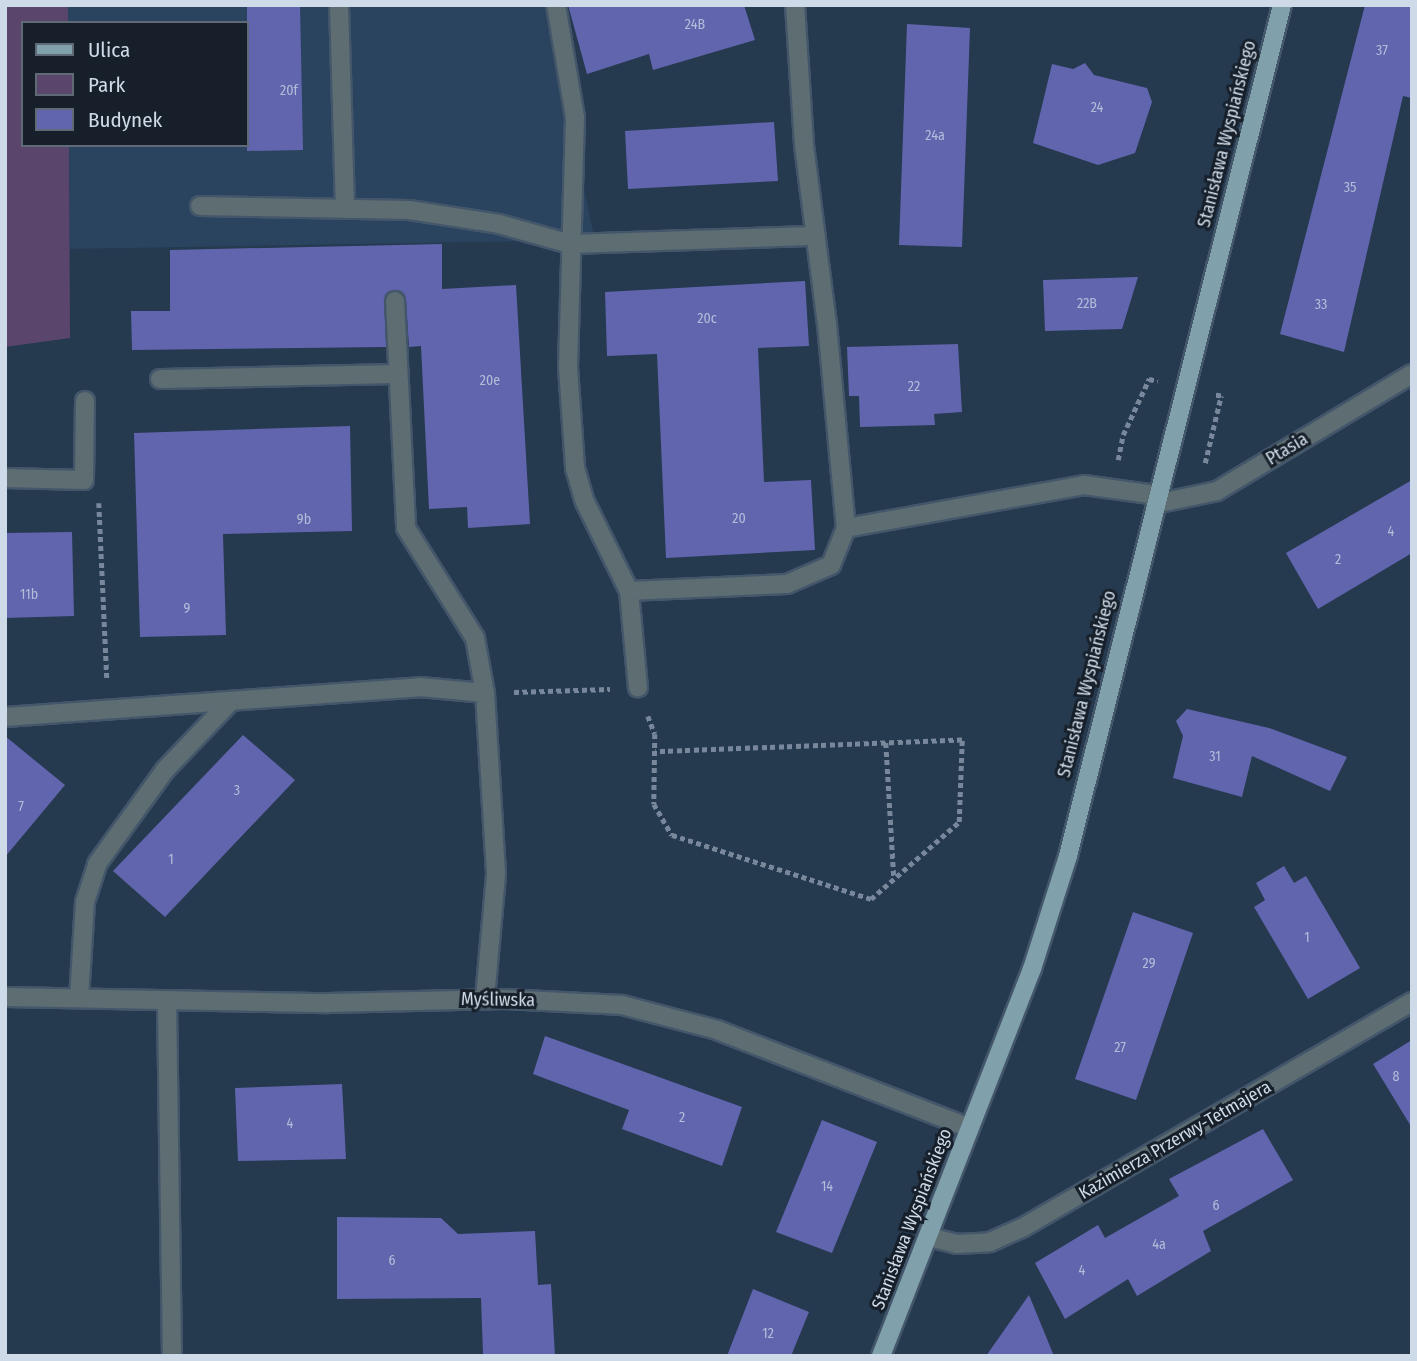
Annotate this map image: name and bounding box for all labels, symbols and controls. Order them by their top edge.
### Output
house number: 24B [685,17,705,33]
legend [21,21,248,147]
text: Ulica [88,37,130,63]
street label: Stanisława Wyspiańskiego [1193,38,1261,230]
house number: 37 [1376,43,1388,59]
text: Park [88,72,125,98]
house number: 20f [280,83,298,99]
house number: 24 [1091,100,1103,116]
text: Budynek [88,107,162,133]
house number: 24a [925,128,945,144]
house number: 35 [1344,180,1356,196]
house number: 22B [1077,296,1097,312]
house number: 33 [1315,297,1327,313]
house number: 20c [697,311,717,327]
house number: 20e [480,373,500,389]
house number: 22 [908,379,920,395]
street label: Ptasia [1262,428,1312,470]
house number: 20 [732,511,746,527]
house number: 9b [297,512,311,528]
house number: 4 [1388,524,1394,540]
house number: 2 [1335,552,1341,568]
house number: 11b [20,587,38,603]
street label: Stanisława Wyspiańskiego [1053,588,1121,780]
house number: 9 [184,601,190,617]
house number: 31 [1209,749,1221,765]
house number: 3 [234,783,240,799]
house number: 7 [18,799,24,815]
house number: 1 [168,852,174,868]
house number: 1 [1304,930,1310,946]
house number: 29 [1143,956,1155,972]
street label: Myśliwska [461,989,535,1011]
house number: 27 [1114,1040,1126,1056]
house number: 8 [1393,1069,1399,1085]
street label: Kazimierza Przerwy-Tetmajera [1075,1076,1275,1204]
house number: 2 [679,1110,685,1126]
house number: 4 [287,1116,293,1132]
street label: Stanisława Wyspiańskiego [868,1125,956,1313]
house number: 14 [821,1179,833,1195]
house number: 6 [1213,1198,1219,1214]
house number: 4a [1152,1237,1166,1253]
house number: 6 [389,1253,395,1269]
house number: 4 [1079,1263,1085,1279]
house number: 12 [762,1326,774,1342]

